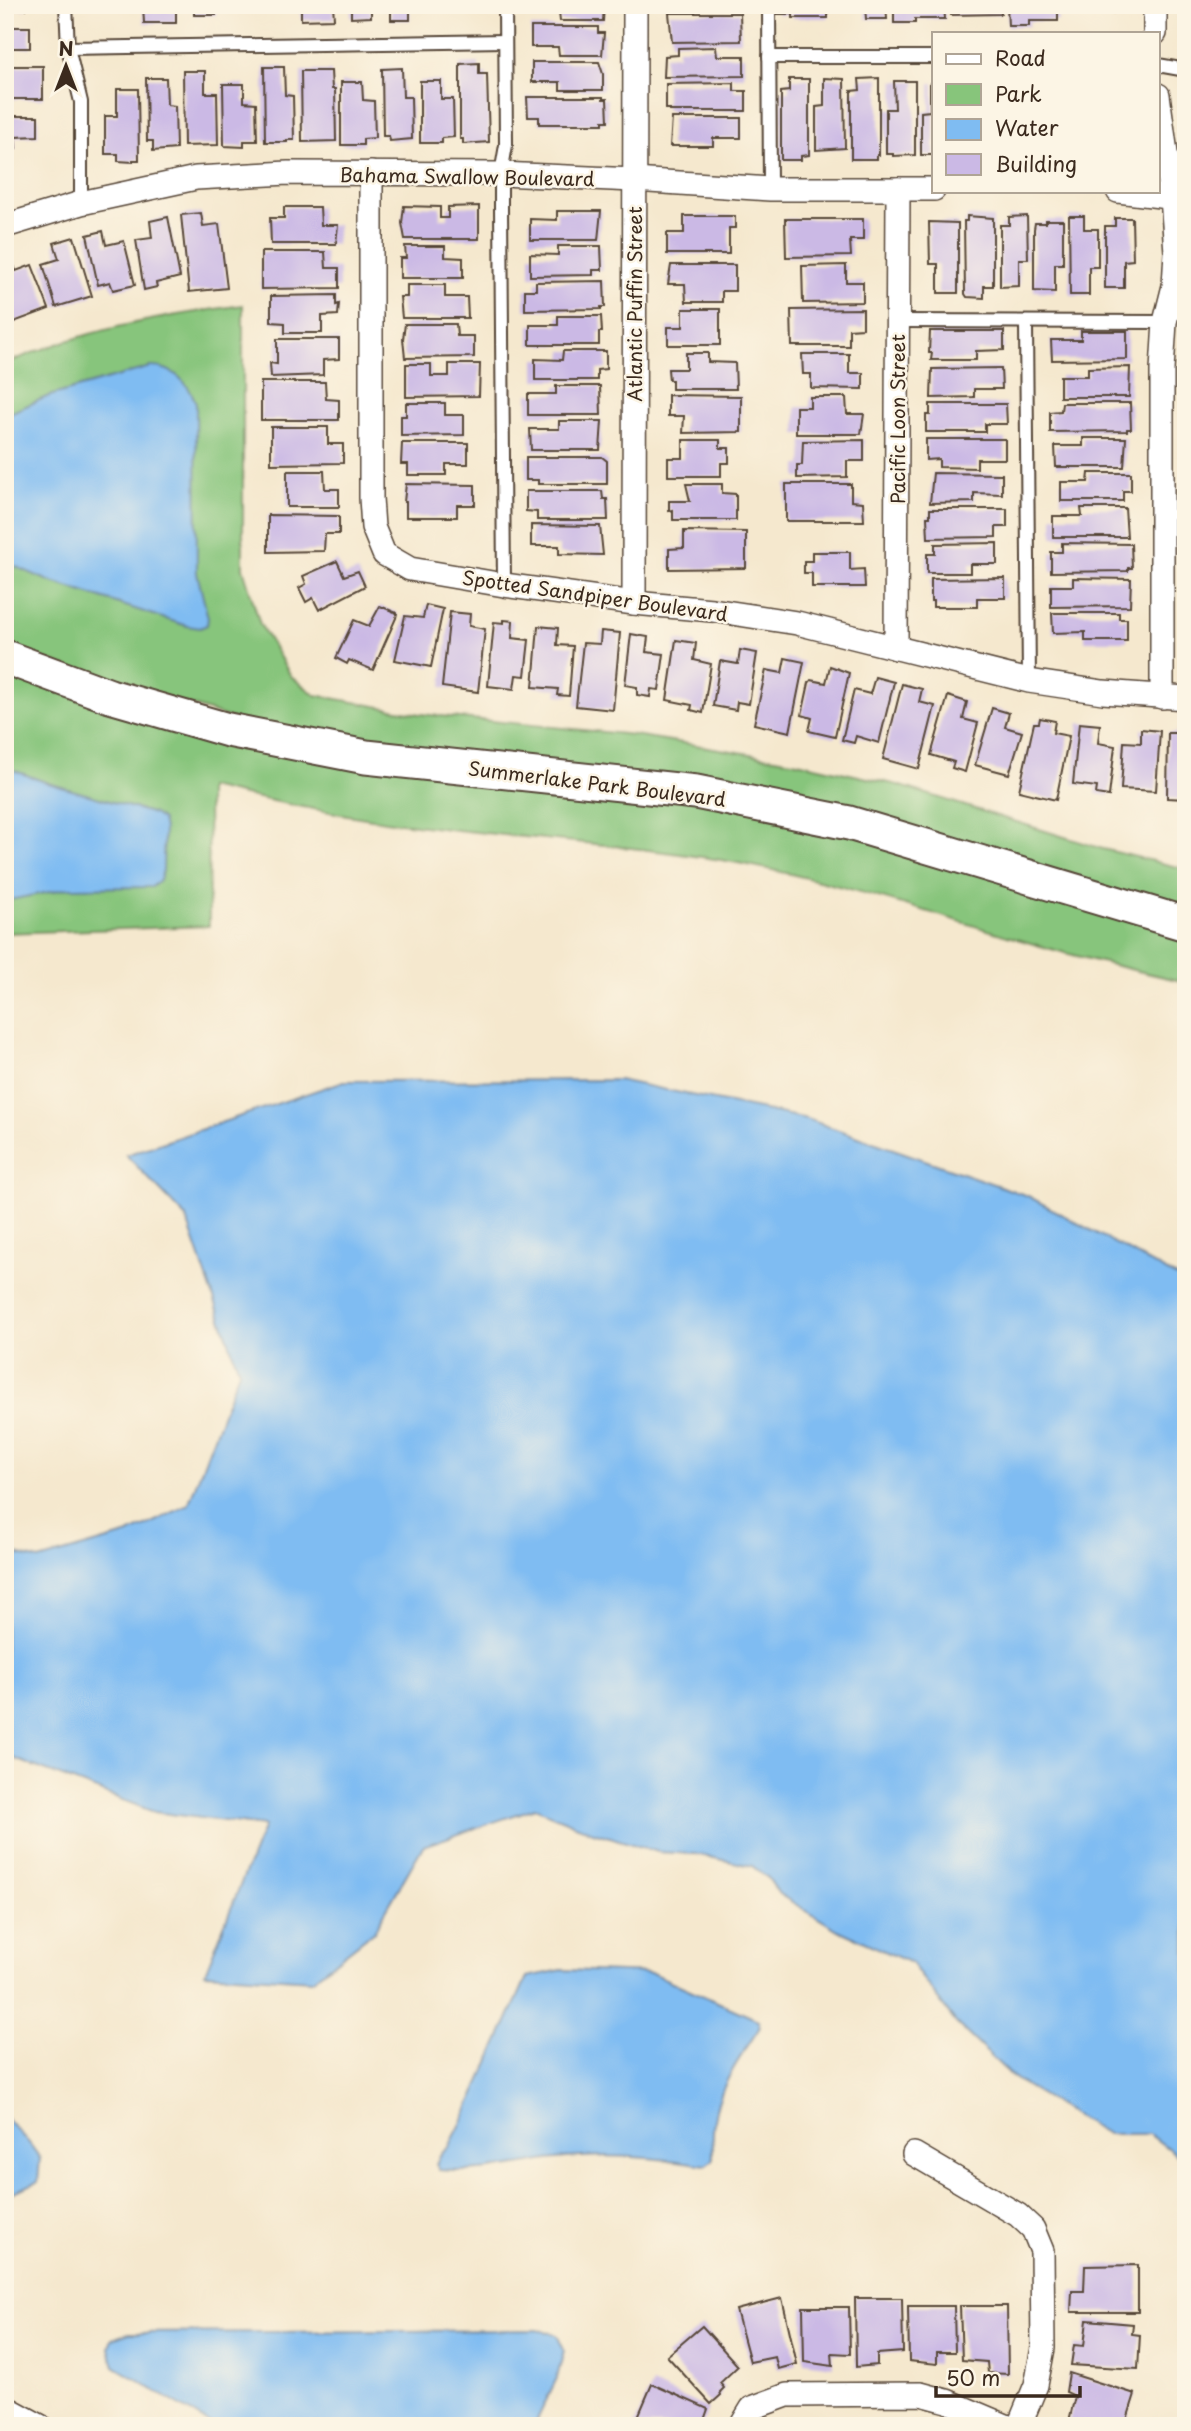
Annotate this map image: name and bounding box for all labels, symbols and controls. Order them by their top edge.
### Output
north arrow [32,32,102,102]
legend [932,32,1160,192]
text: N [58,34,74,62]
text: Road [995,41,1046,73]
text: Park [995,77,1042,109]
text: Water [995,111,1059,143]
text: Building [995,147,1077,179]
street label: Bahama Swallow Boulevard [339,160,595,192]
street label: Atlantic Puffin Street [620,206,648,402]
street label: Pacific Loon Street [883,334,911,504]
street label: Spotted Sandpiper Boulevard [460,562,730,628]
street label: Summerlake Park Boulevard [467,753,728,813]
scale bar [936,2354,1079,2398]
text: 50 m [946,2361,1000,2393]

